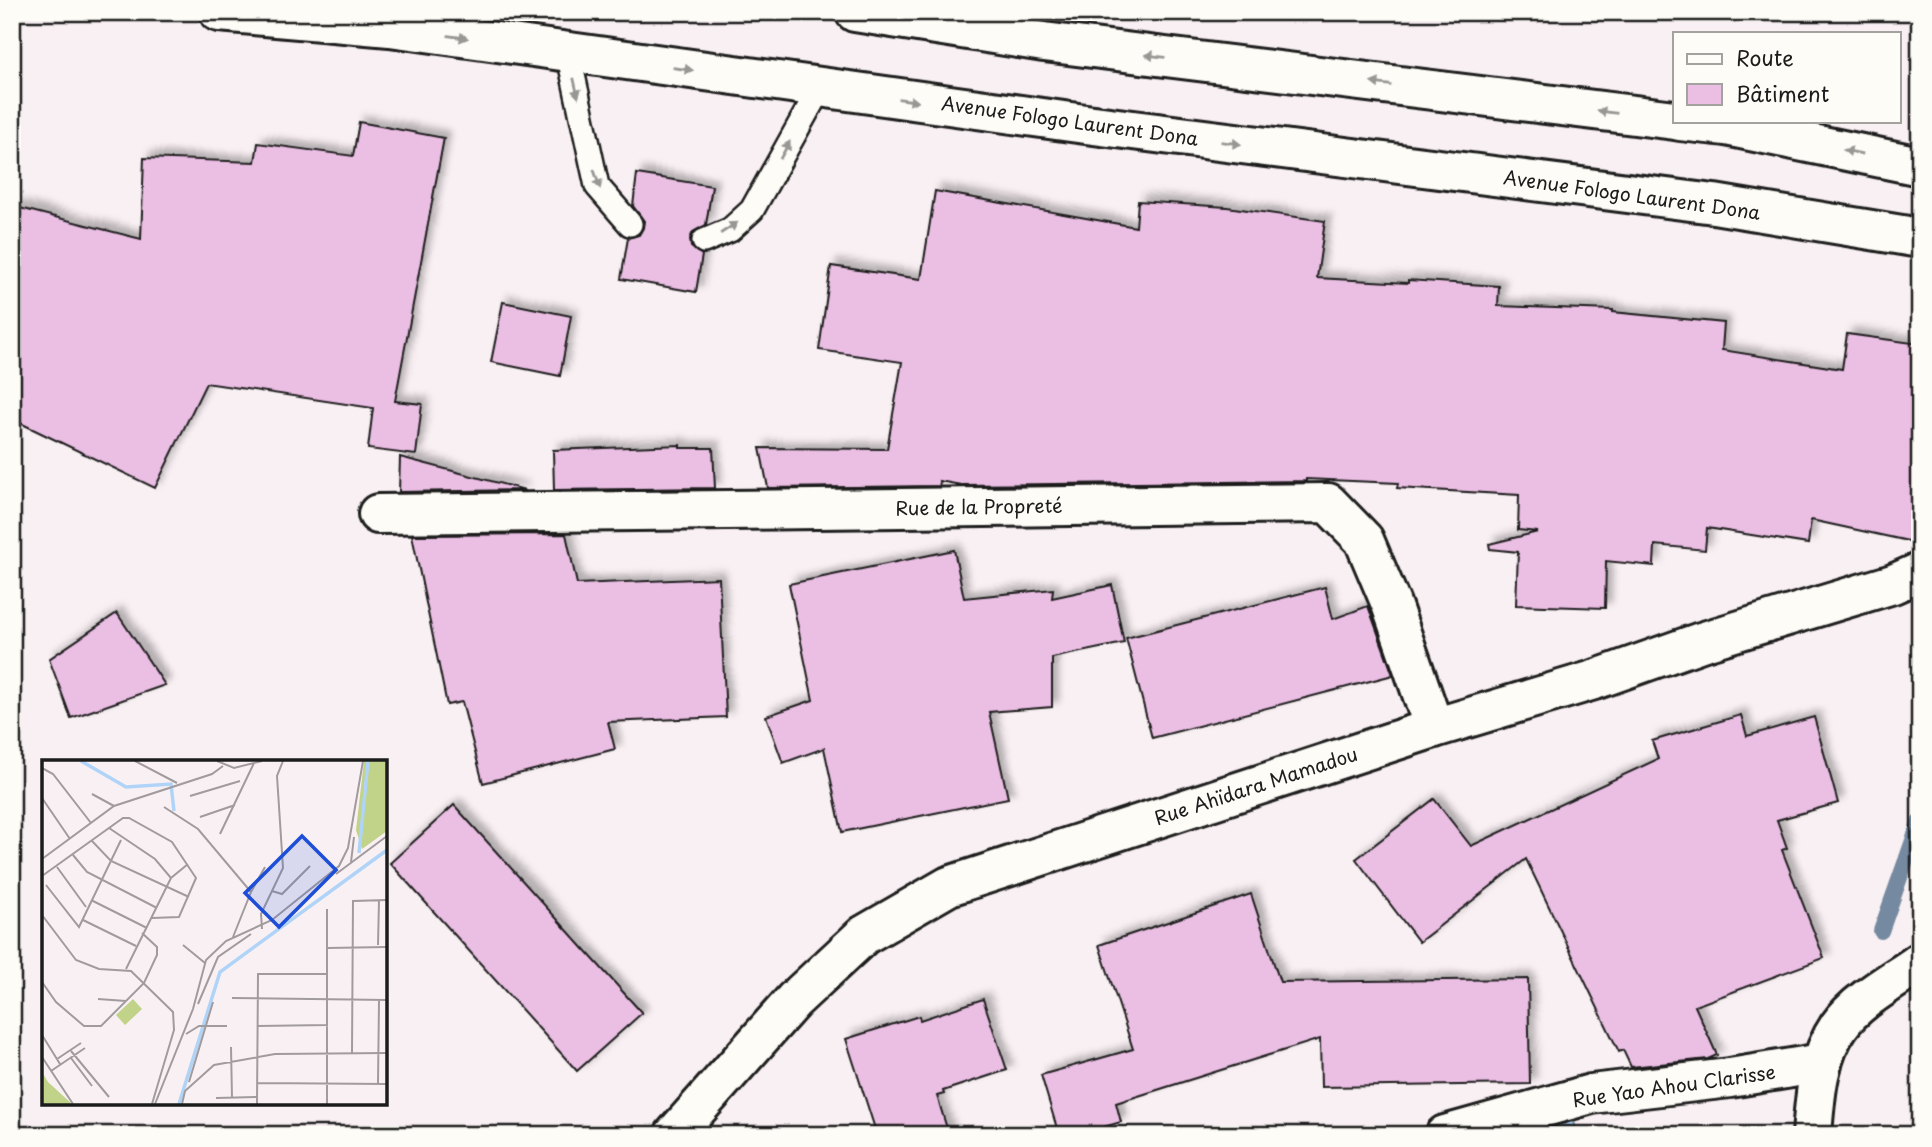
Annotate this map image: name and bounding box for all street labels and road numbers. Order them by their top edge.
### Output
street label: Avenue Fologo Laurent Dona [940,88,1200,152]
street label: Avenue Fologo Laurent Dona [1502,162,1762,226]
street label: Rue de la Propreté [895,491,1063,521]
street label: Rue Ahïdara Mamadou [1151,739,1361,831]
street label: Rue Yao Ahou Clarisse [1571,1057,1777,1113]

